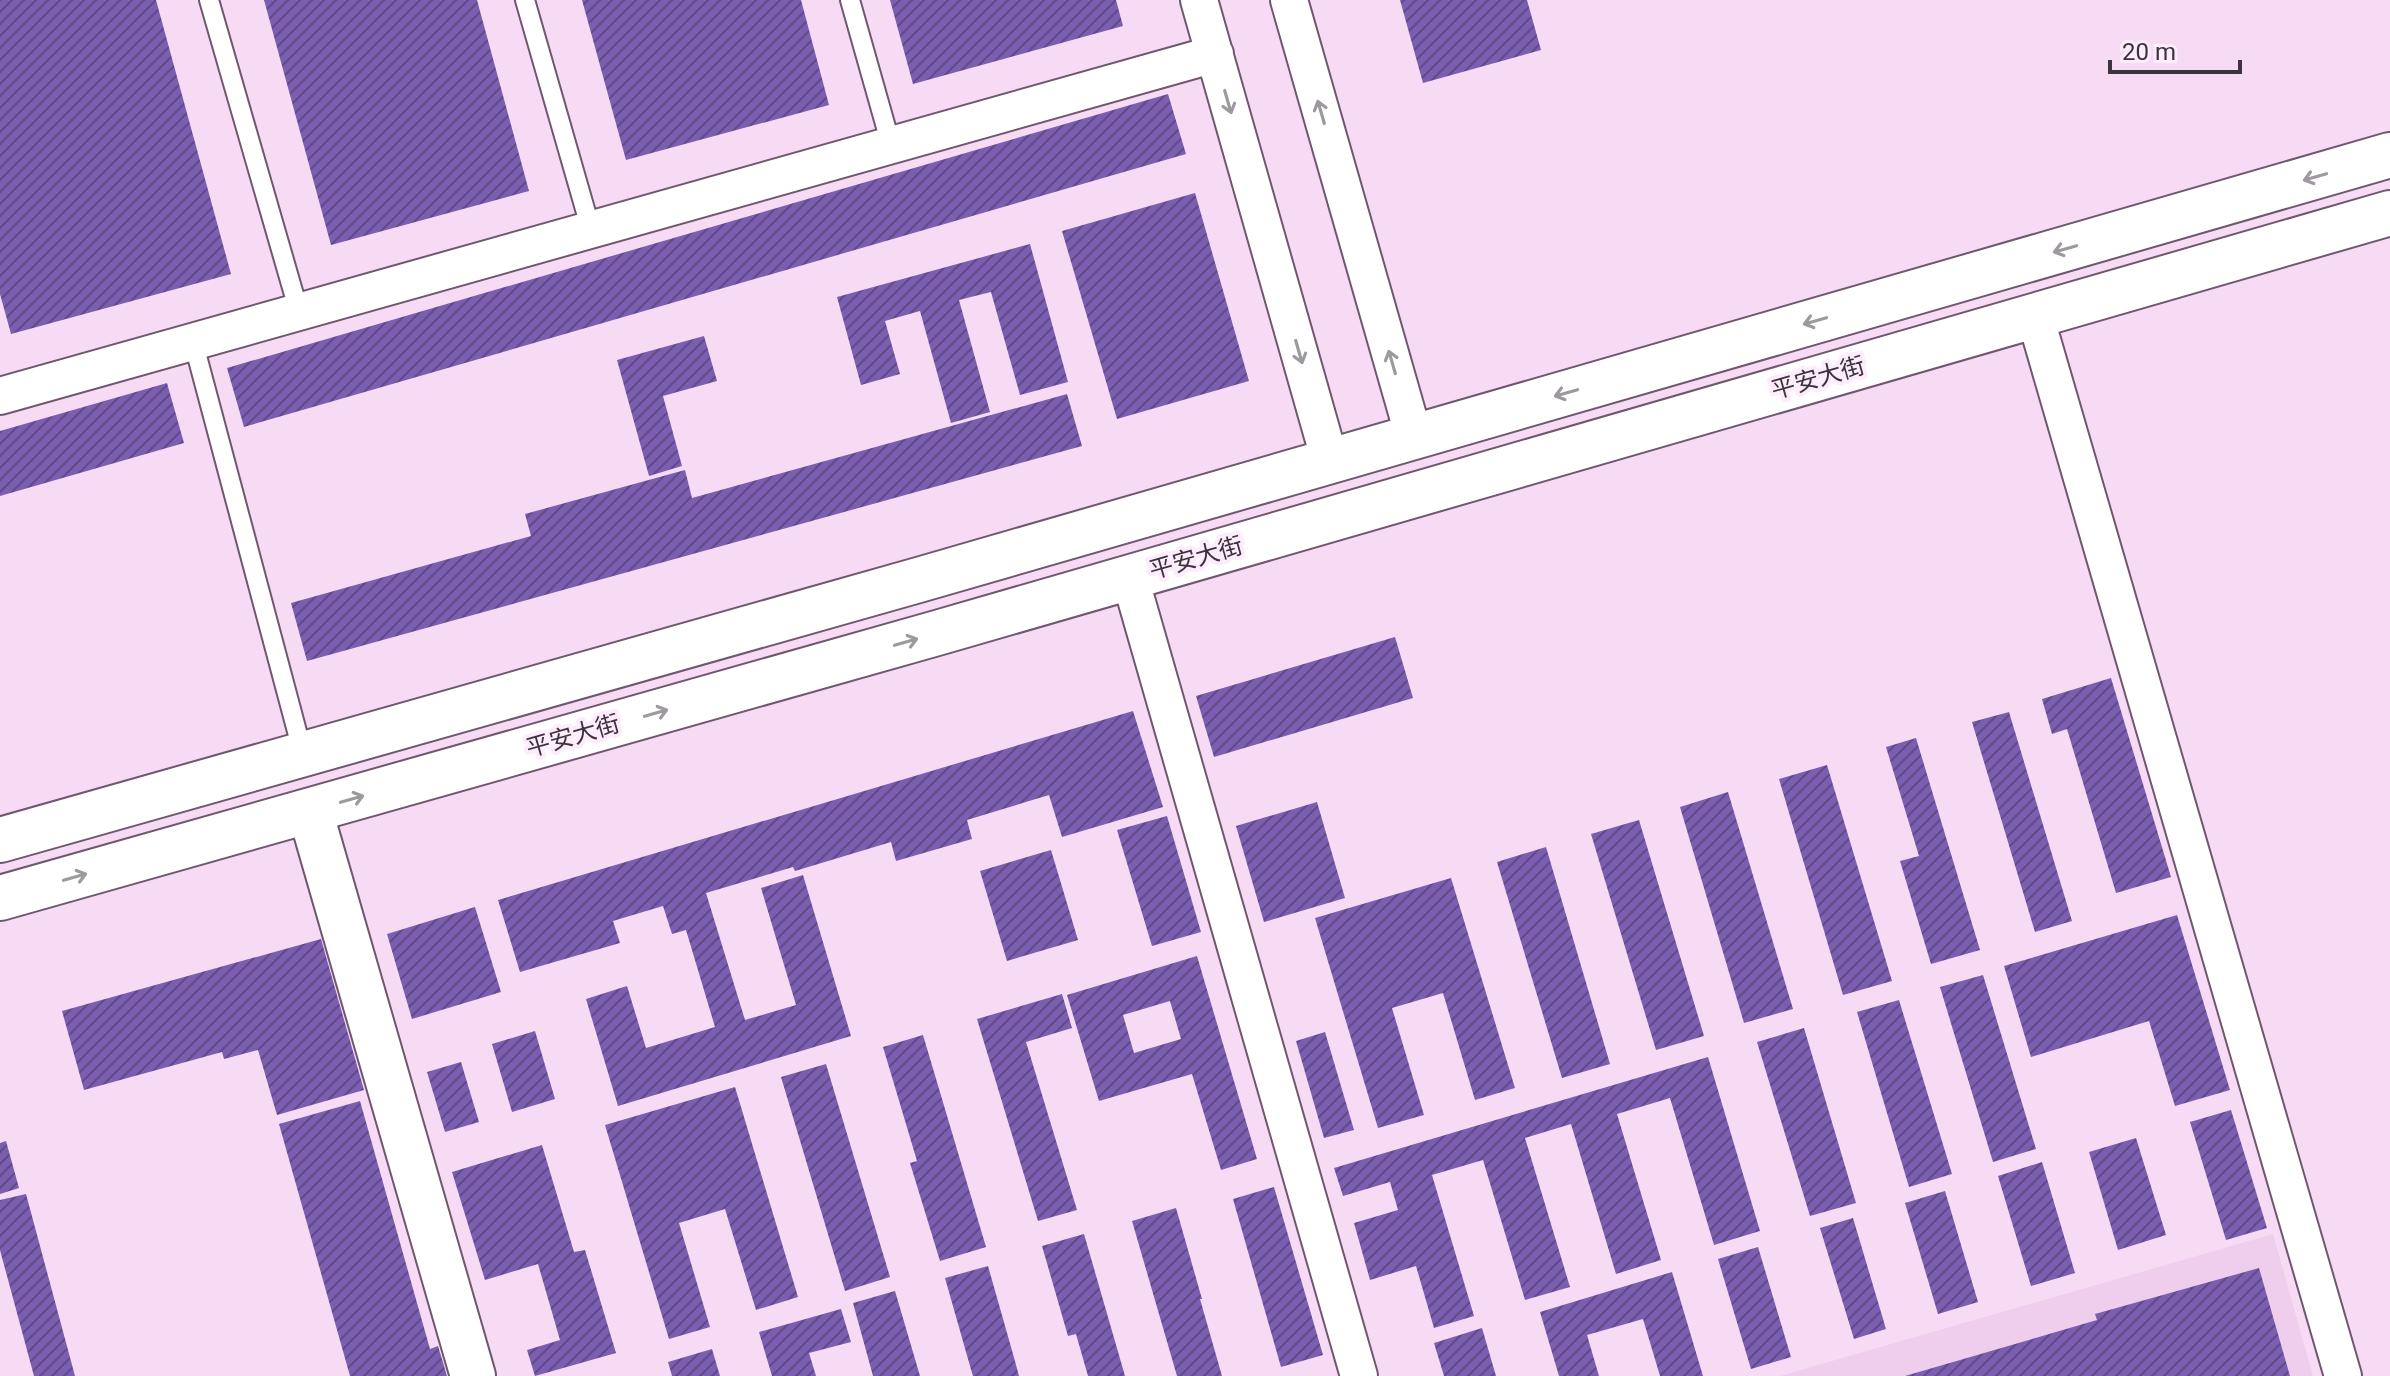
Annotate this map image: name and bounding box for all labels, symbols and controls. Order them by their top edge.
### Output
scale bar [2110,24,2240,74]
text: 20 m [2122,38,2176,66]
one-way arrow [1222,88,1237,114]
one-way arrow [1313,99,1328,125]
one-way arrow [2303,170,2329,185]
one-way arrow [2053,242,2079,257]
one-way arrow [1803,314,1829,329]
one-way arrow [1293,339,1308,365]
one-way arrow [1384,350,1398,375]
street label: 平安大街 [1768,351,1868,405]
one-way arrow [1553,386,1579,401]
street label: 平安大街 [1146,531,1246,585]
one-way arrow [893,634,919,649]
one-way arrow [643,705,669,720]
street label: 平安大街 [523,709,623,763]
one-way arrow [339,791,365,806]
one-way arrow [62,869,88,884]

